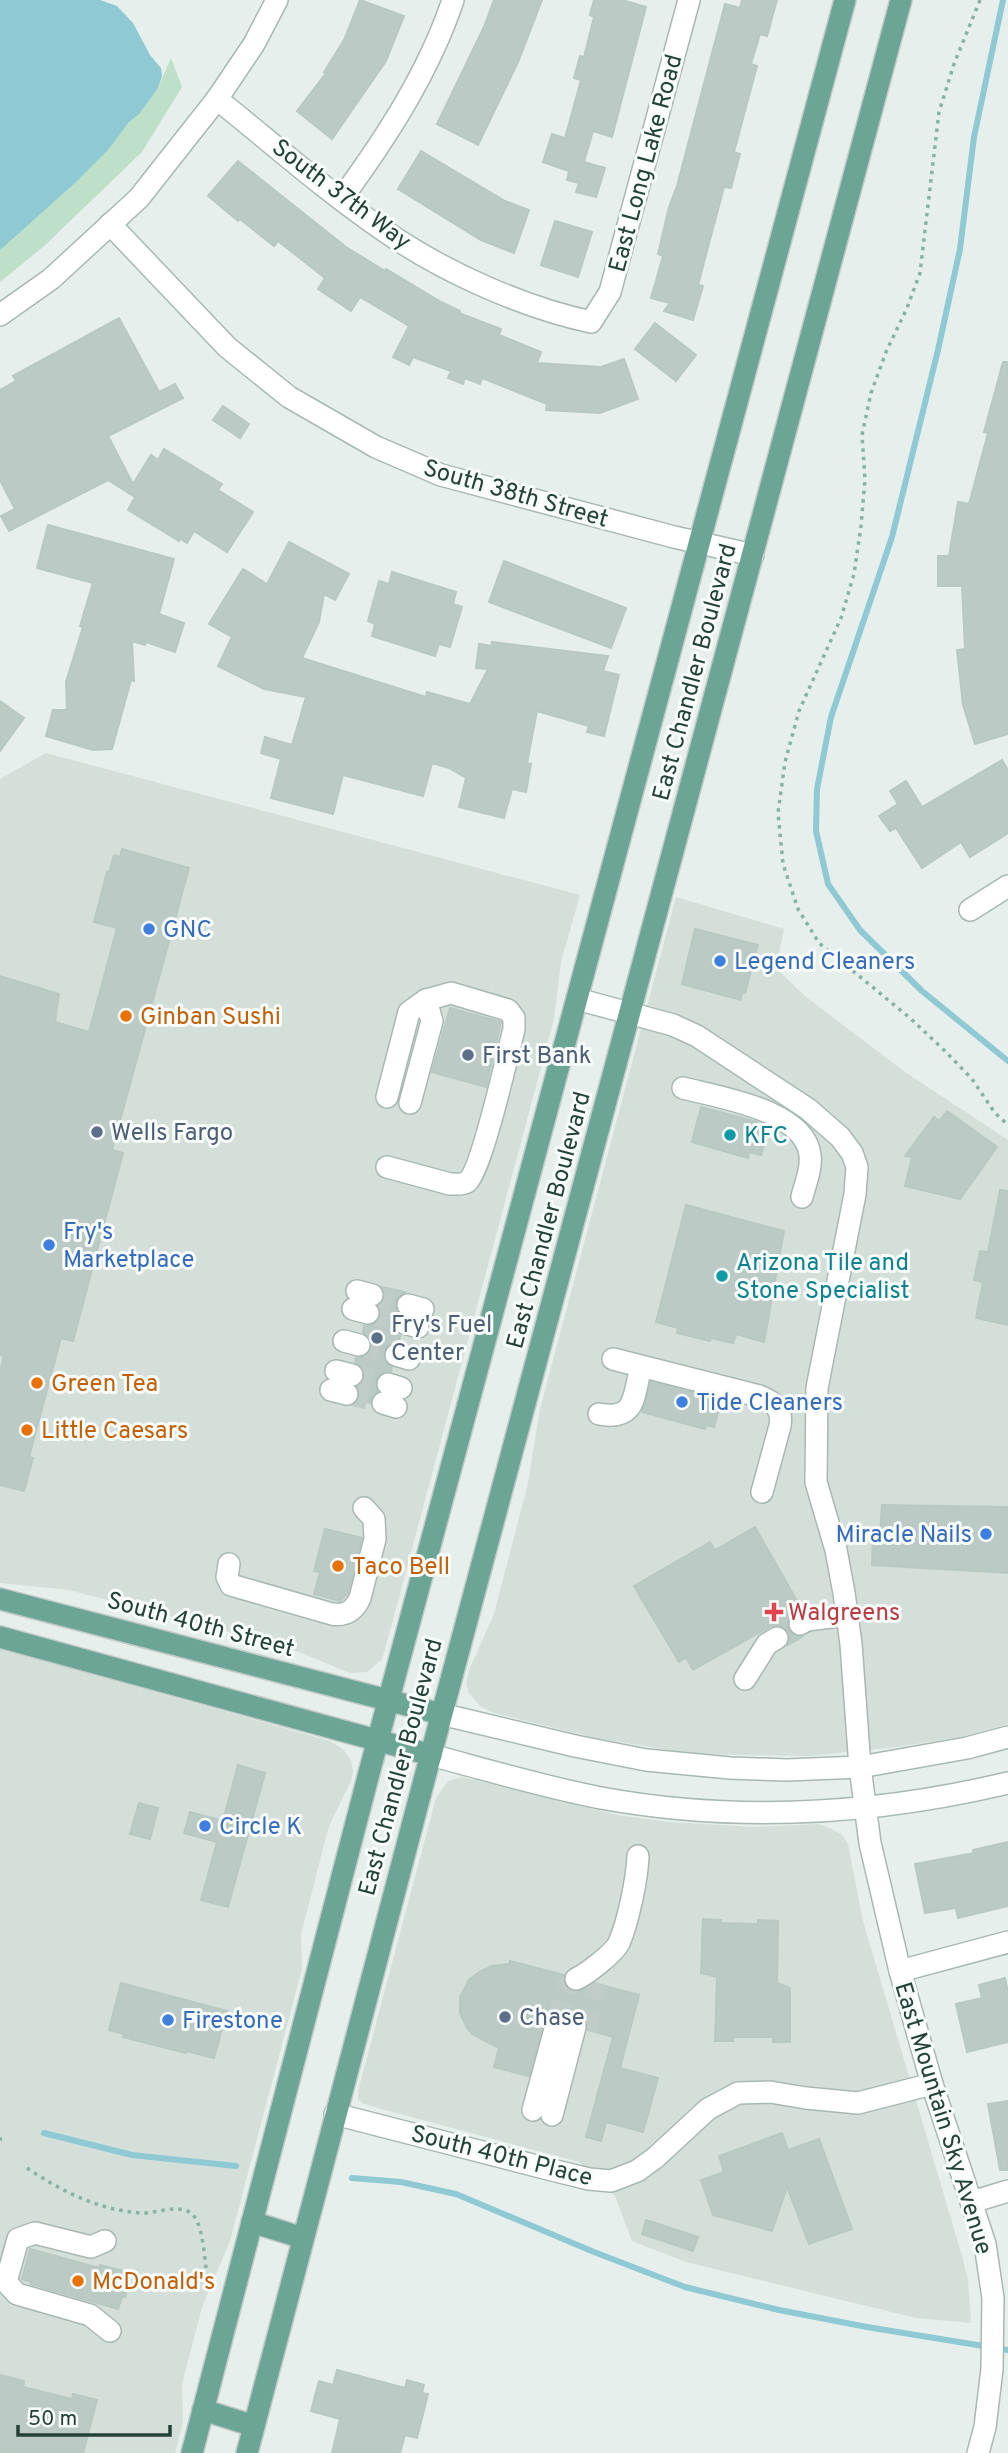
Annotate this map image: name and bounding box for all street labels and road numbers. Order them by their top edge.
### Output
street label: East Long Lake Road [603,51,690,276]
street label: South 37th Way [265,133,416,258]
street label: South 38th Street [419,454,611,536]
street label: East Chandler Boulevard [647,541,745,804]
street label: East Chandler Boulevard [501,1089,599,1352]
street label: South 40th Street [104,1587,297,1665]
street label: East Chandler Boulevard [353,1636,451,1899]
street label: East Mountain Sky Avenue [886,1979,998,2258]
street label: South 40th Place [408,2120,595,2194]

